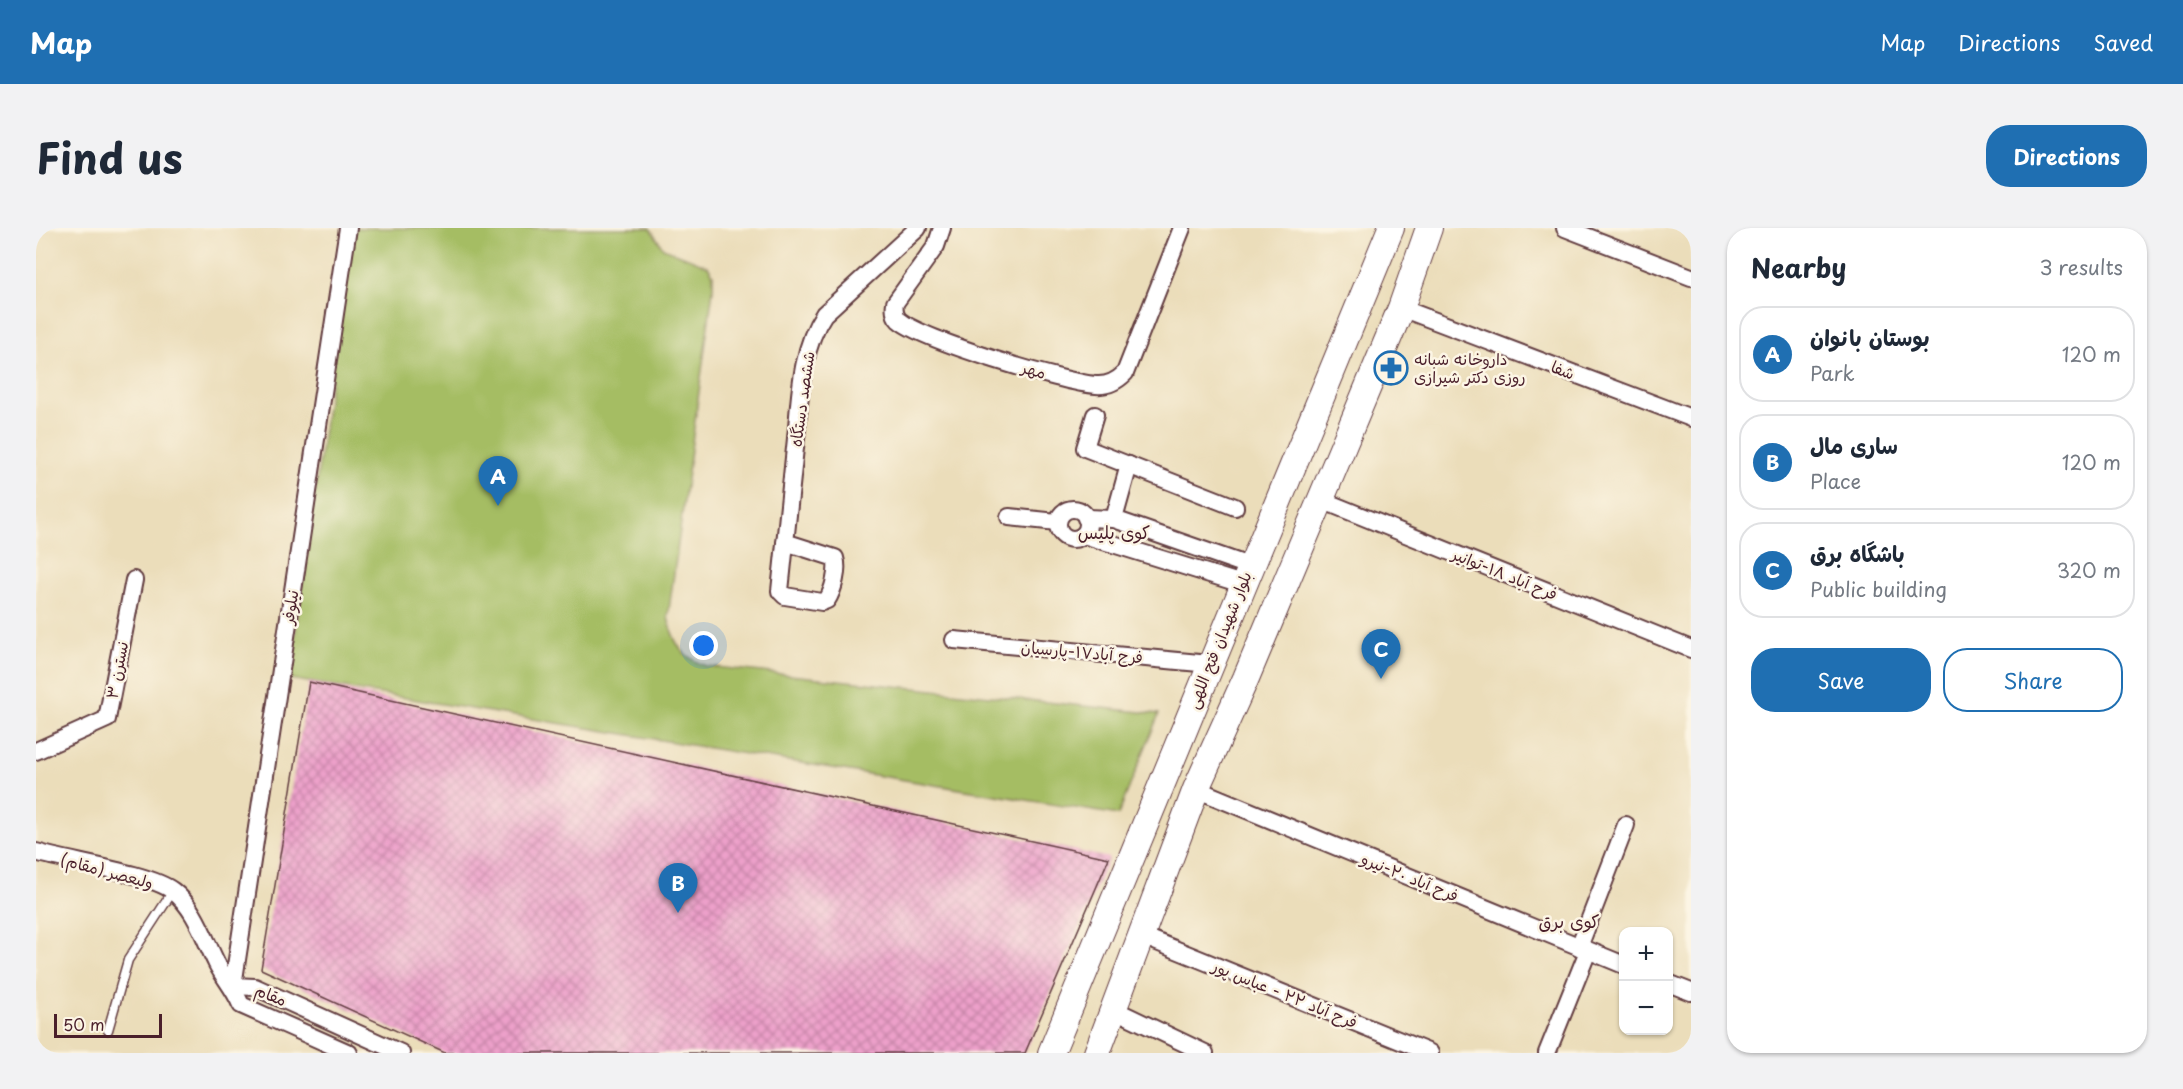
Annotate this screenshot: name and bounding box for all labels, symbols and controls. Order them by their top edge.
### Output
text: Map [30,21,92,64]
text: Map [1880,26,1925,58]
text: Directions [1958,26,2060,58]
text: Saved [2093,26,2153,58]
text: Find us [36,125,183,188]
button: Directions [1986,125,2147,187]
text: Nearby [1751,248,1846,287]
text: 3 results [2040,252,2123,282]
text: بوستان بانوان [1810,320,1930,353]
text: A [1765,339,1780,369]
text: 120 m [2062,339,2121,369]
place label: داروخانه شبانه روزی دکتر شیرازی [1414,346,1526,388]
street label: ششصد دستگاه [782,350,820,448]
pharmacy icon: داروخانه شبانه روزی دکتر شیرازی [1373,350,1409,386]
street label: مهر [1017,354,1049,384]
street label: شفا [1548,354,1579,385]
text: Park [1810,358,1855,388]
text: ساری مال [1810,428,1898,461]
text: B [1766,447,1779,477]
text: 120 m [2062,447,2121,477]
pin: A [478,456,518,506]
text: Place [1810,466,1861,496]
district label: کوی پلیس [1078,518,1150,545]
text: باشگاه برق [1810,536,1905,569]
street label: فرح آباد ۱۸-توانیر [1447,540,1562,605]
text: C [1765,555,1780,585]
text: 320 m [2057,555,2121,585]
street label: بلوار شهیدان فتح اللهی [1180,567,1257,712]
text: Public building [1810,574,1947,604]
street label: نیلوفر [274,588,304,628]
pin: C [1362,630,1400,679]
your location [689,631,718,660]
street label: فرح آباد۱۷-پارسیان [1020,634,1144,668]
street label: نسترن ۳ [99,639,133,701]
button: Save [1751,648,1931,712]
button: Share [1943,648,2123,712]
street label: فرح آباد ۲۰-نیرو [1356,845,1463,907]
street label: ولیعصر (مقام) [58,846,156,896]
pin: B [658,864,698,913]
district label: کوی برق [1538,907,1600,934]
map controls [1619,927,1673,1035]
button: + [1619,927,1673,981]
street label: فرح آباد ۲۲ - عباس پور [1207,952,1362,1033]
street label: مقام [251,977,291,1013]
button: − [1619,981,1673,1035]
scale bar [54,1011,162,1038]
text: 50 m [63,1012,104,1036]

